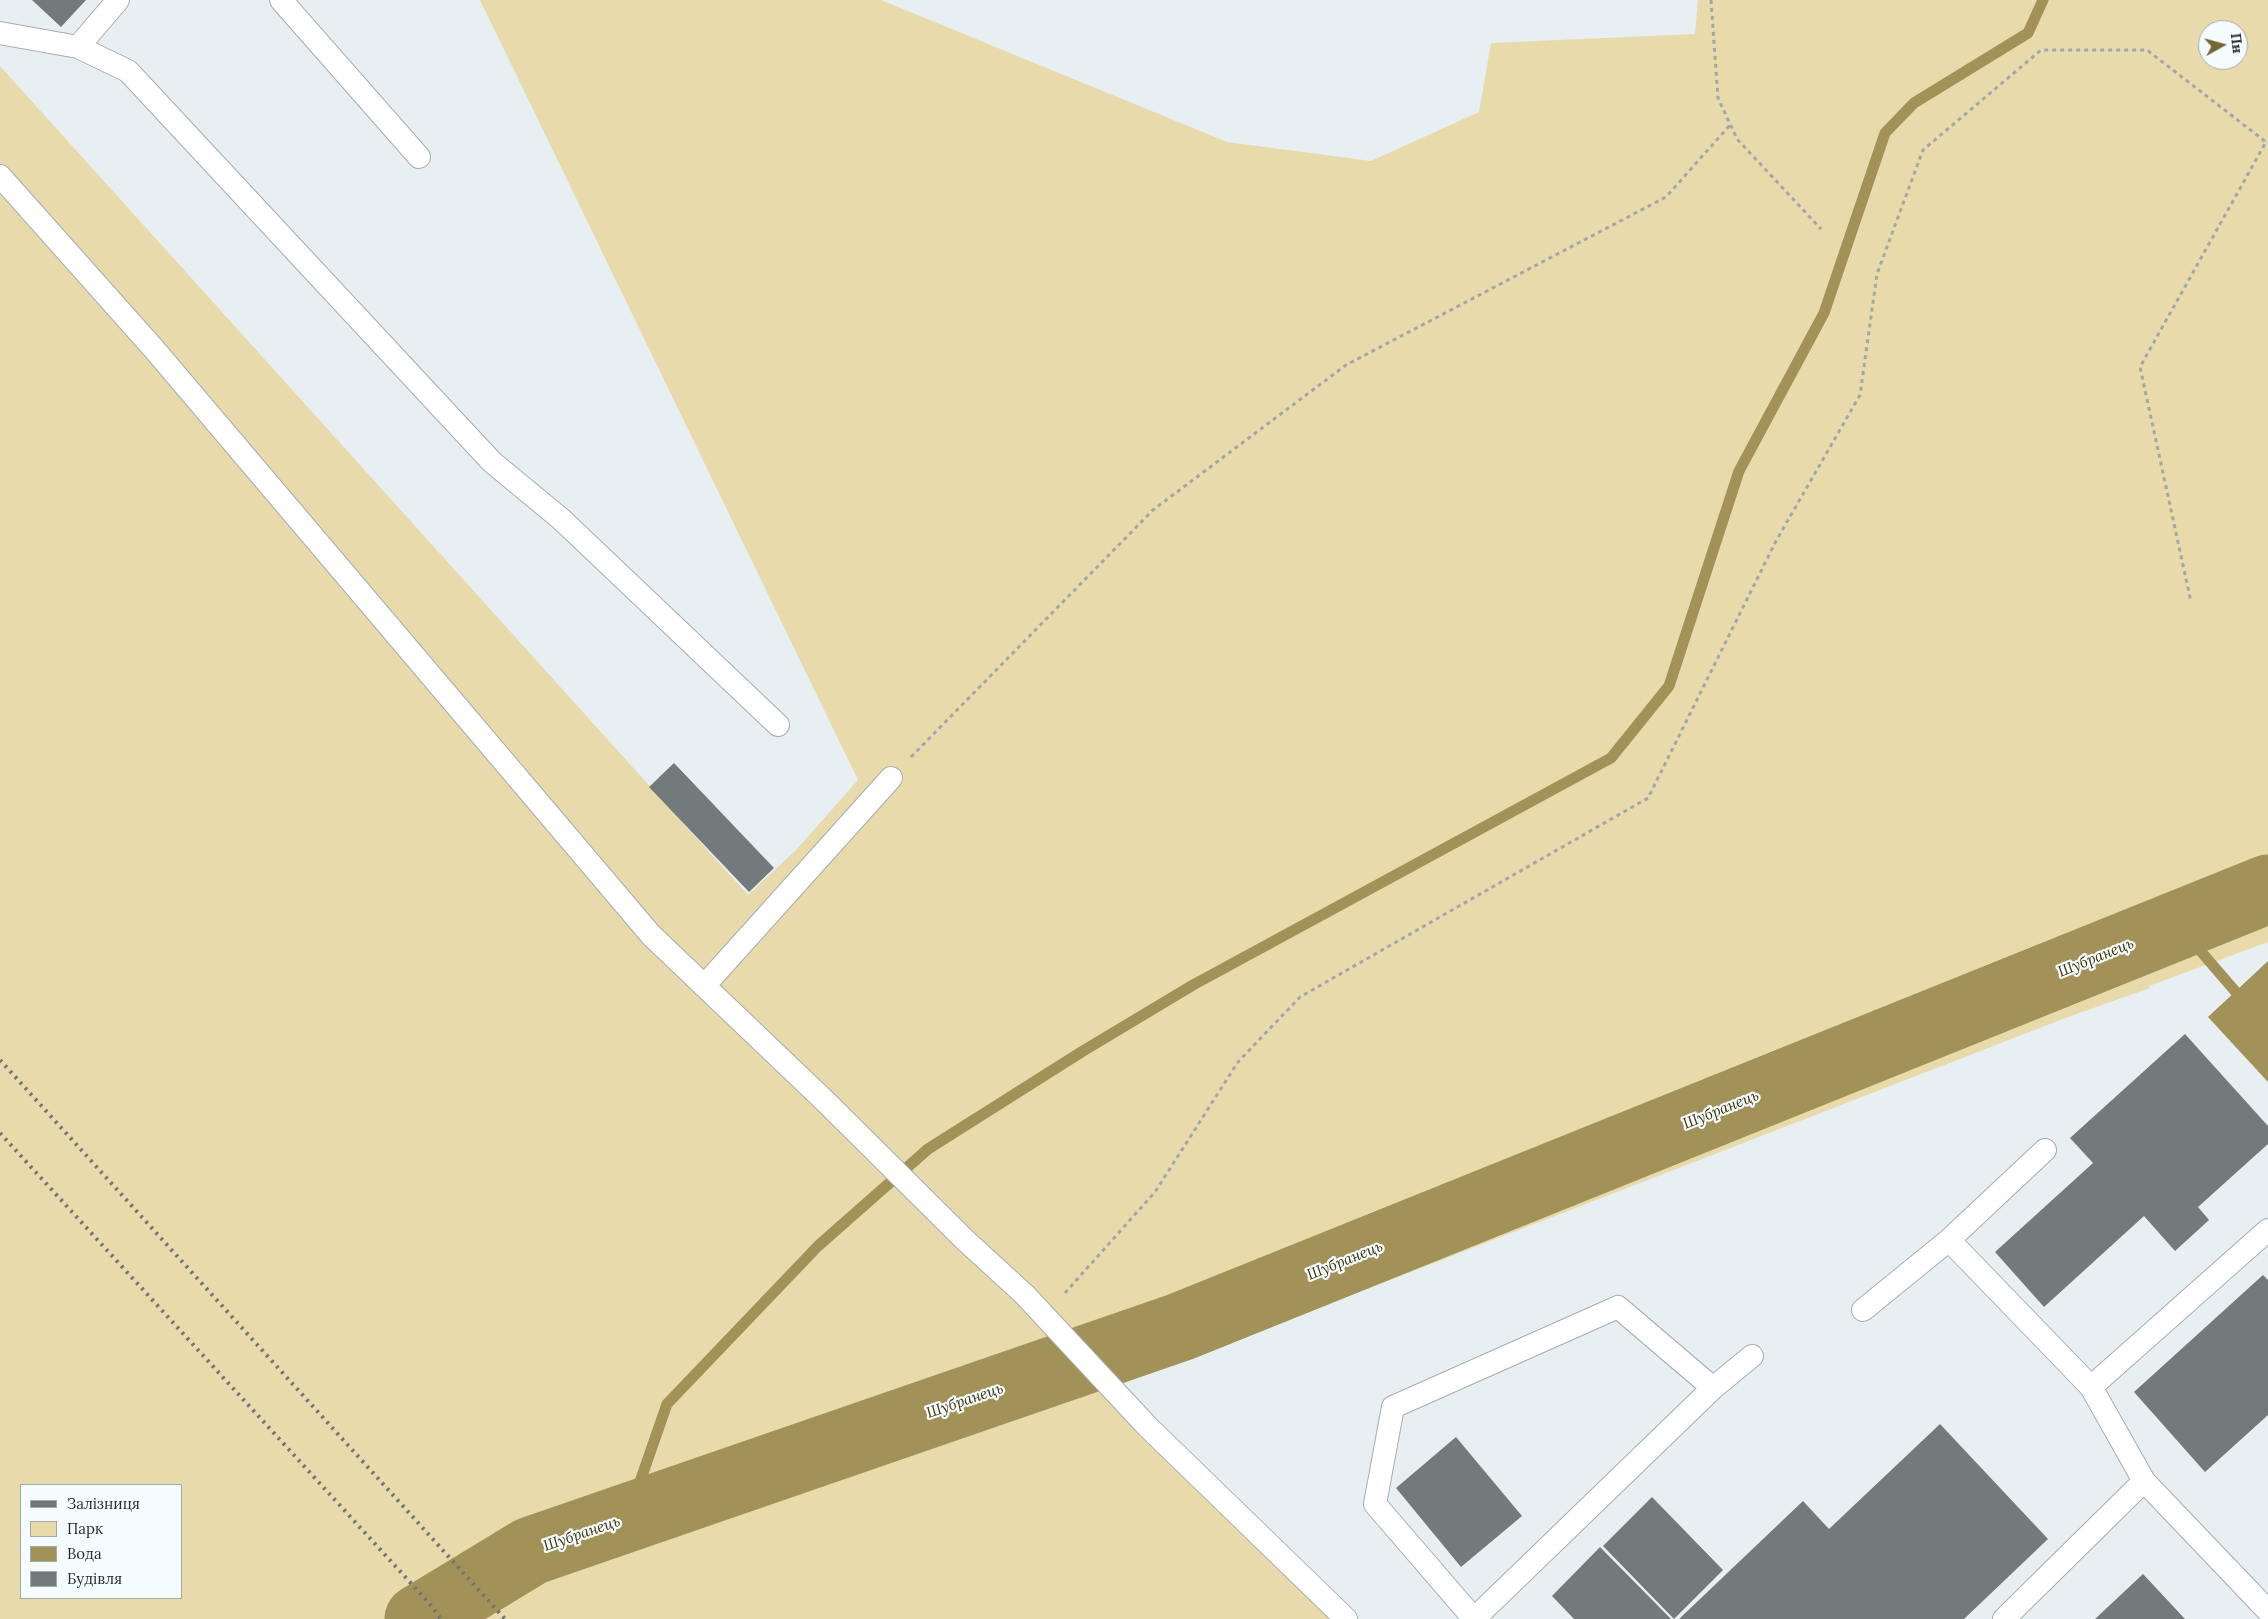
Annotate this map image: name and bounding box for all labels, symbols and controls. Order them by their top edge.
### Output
north arrow [2198,20,2248,70]
text: Пн [2227,32,2247,54]
water label: Шубранець [2056,935,2136,981]
water label: Шубранець [1681,1087,1761,1133]
water label: Шубранець [1305,1238,1385,1284]
water label: Шубранець [924,1379,1006,1423]
legend [20,1484,182,1599]
text: Залізниця [67,1494,140,1513]
water label: Шубранець [541,1512,623,1556]
text: Парк [67,1519,103,1538]
text: Вода [67,1544,102,1563]
text: Будівля [67,1569,122,1588]

